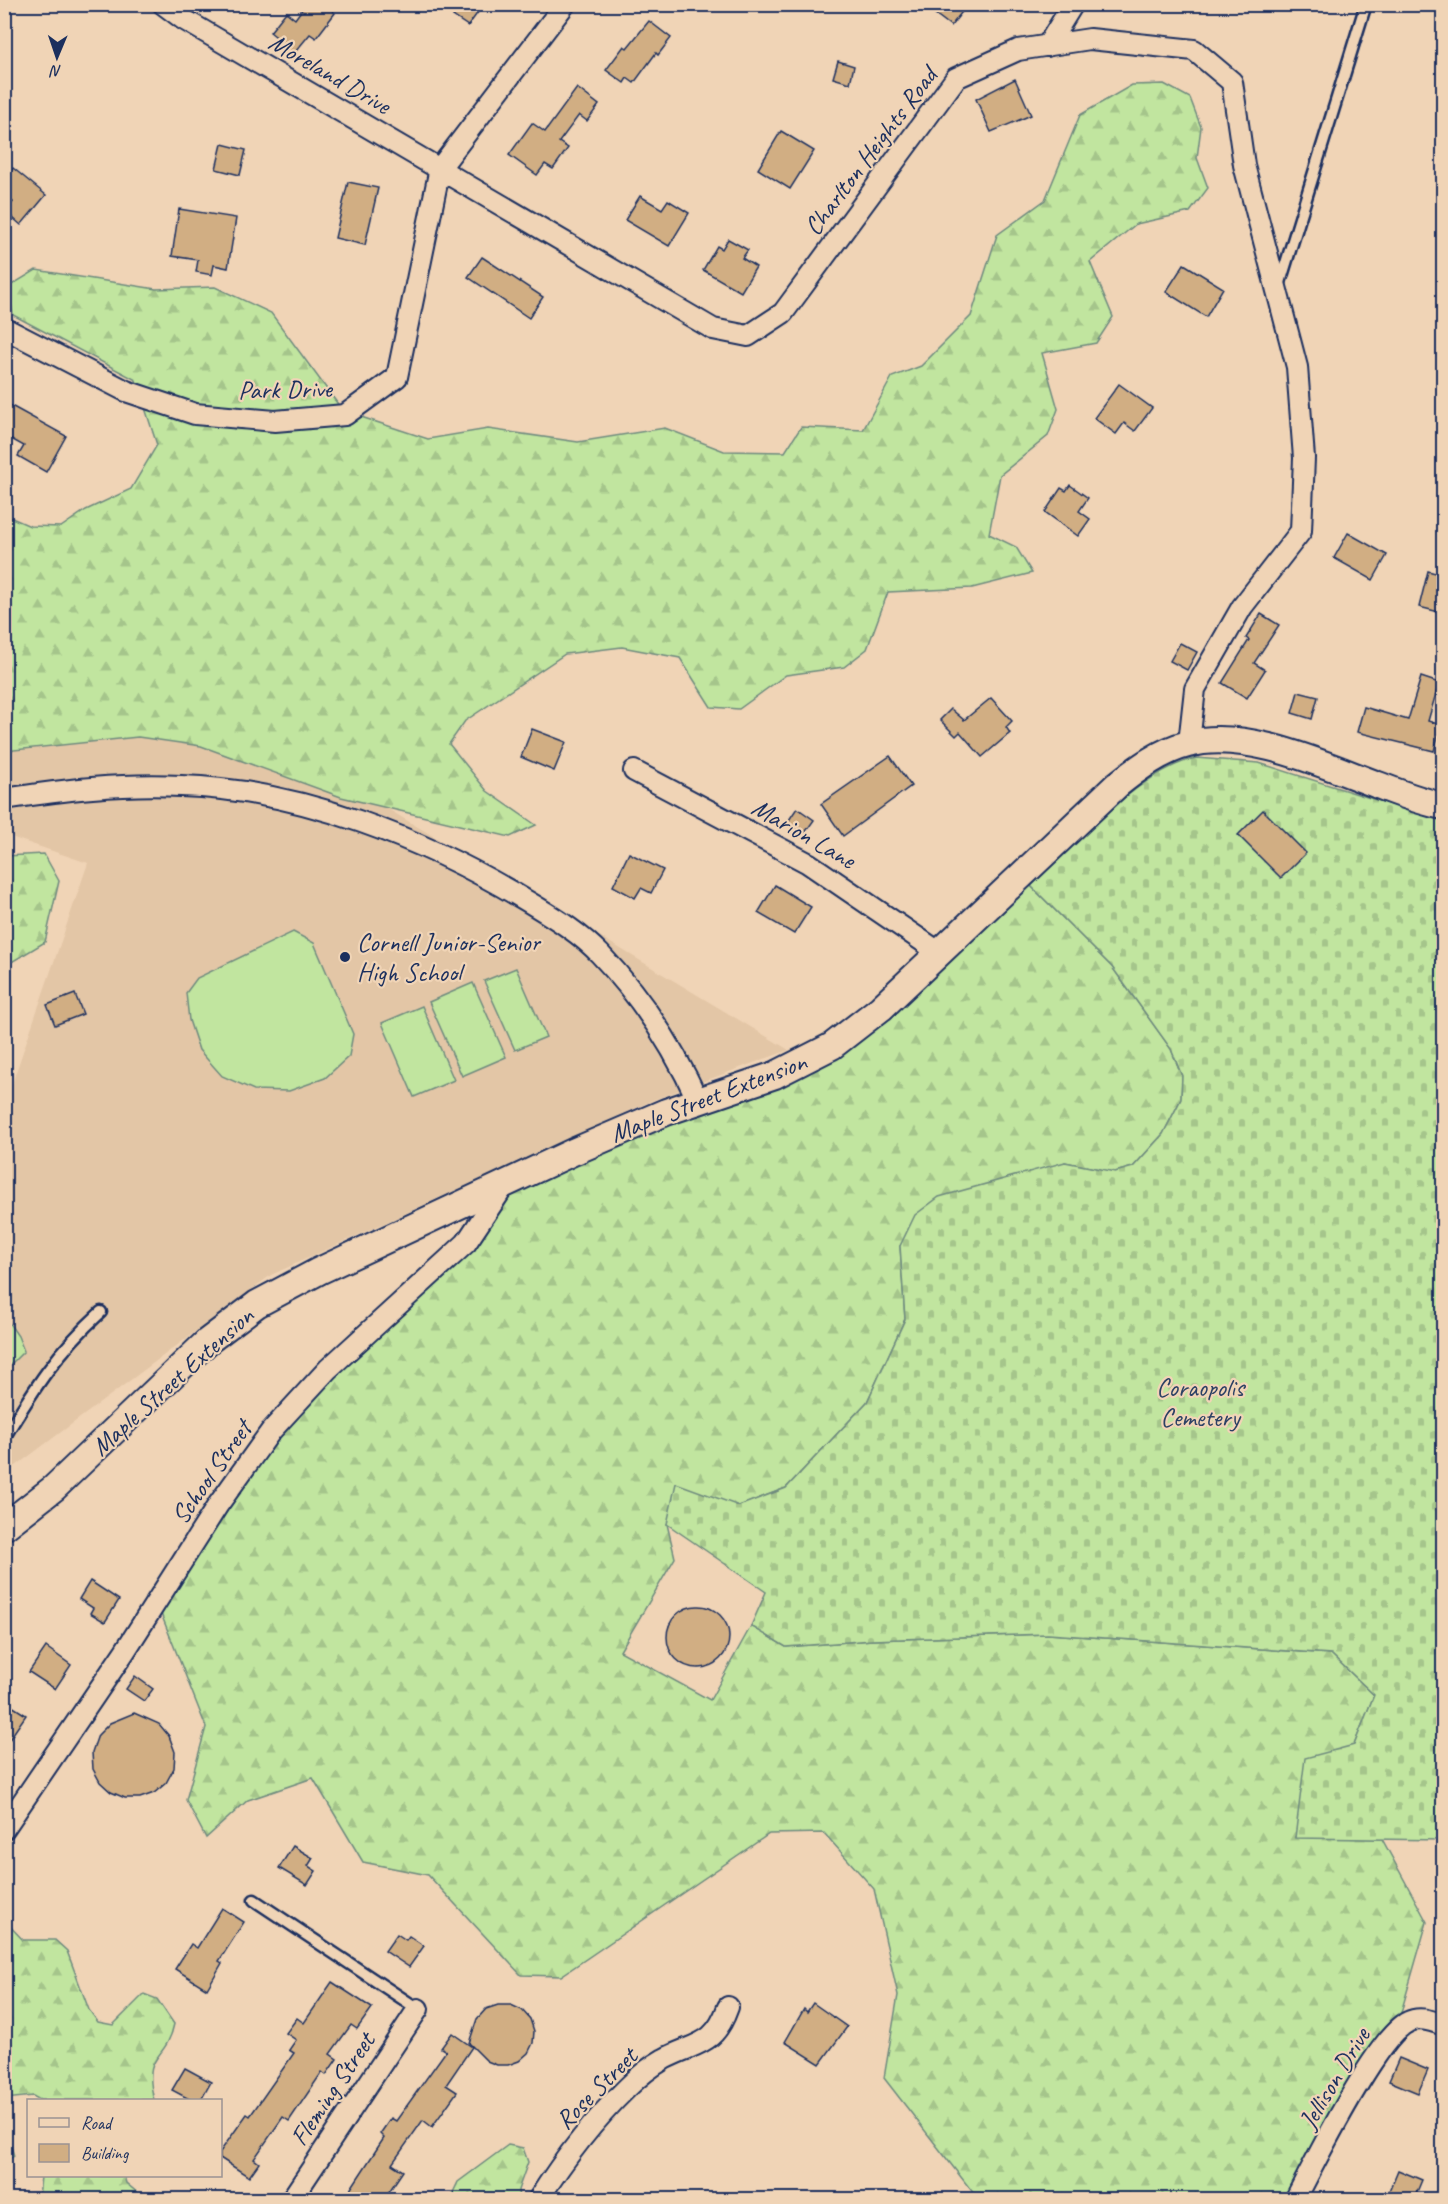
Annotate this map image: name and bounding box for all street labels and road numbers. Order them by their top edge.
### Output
street label: Moreland Drive [263,25,398,122]
street label: Charlton Heights Road [797,58,947,242]
street label: Park Drive [238,372,334,407]
street label: Marion Lane [746,791,863,877]
street label: Maple Street Extension [605,1044,812,1150]
street label: Maple Street Extension [84,1299,261,1463]
street label: School Street [164,1411,261,1530]
street label: Jellison Drive [1290,2020,1378,2137]
street label: Fleming Street [283,2024,384,2152]
street label: Rose Street [548,2039,646,2136]

